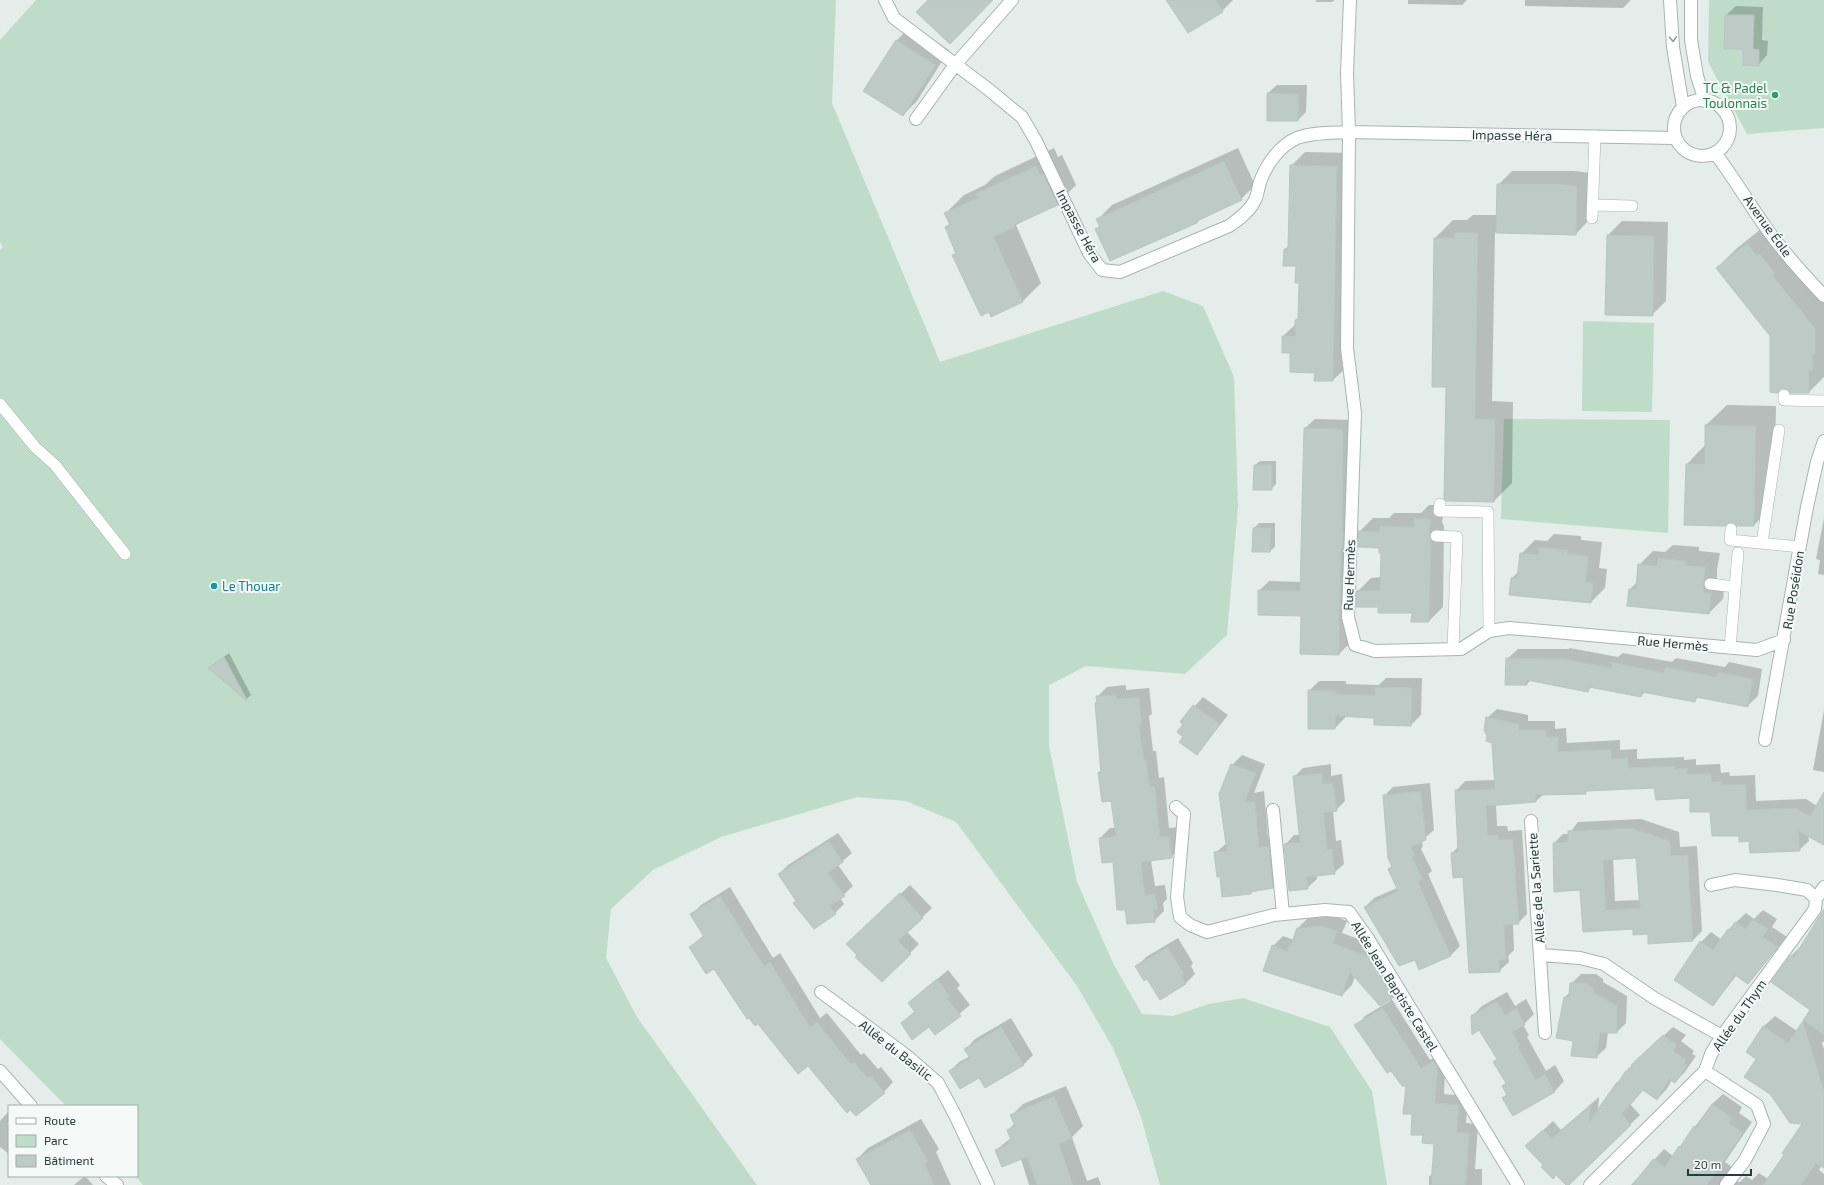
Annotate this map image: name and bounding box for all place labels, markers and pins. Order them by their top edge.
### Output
place label: TC & Padel Toulonnais [1703,80,1767,111]
marker: TC & Padel Toulonnais [1770,90,1780,100]
place label: Le Thouar [222,578,281,594]
marker: Le Thouar [209,581,219,591]

